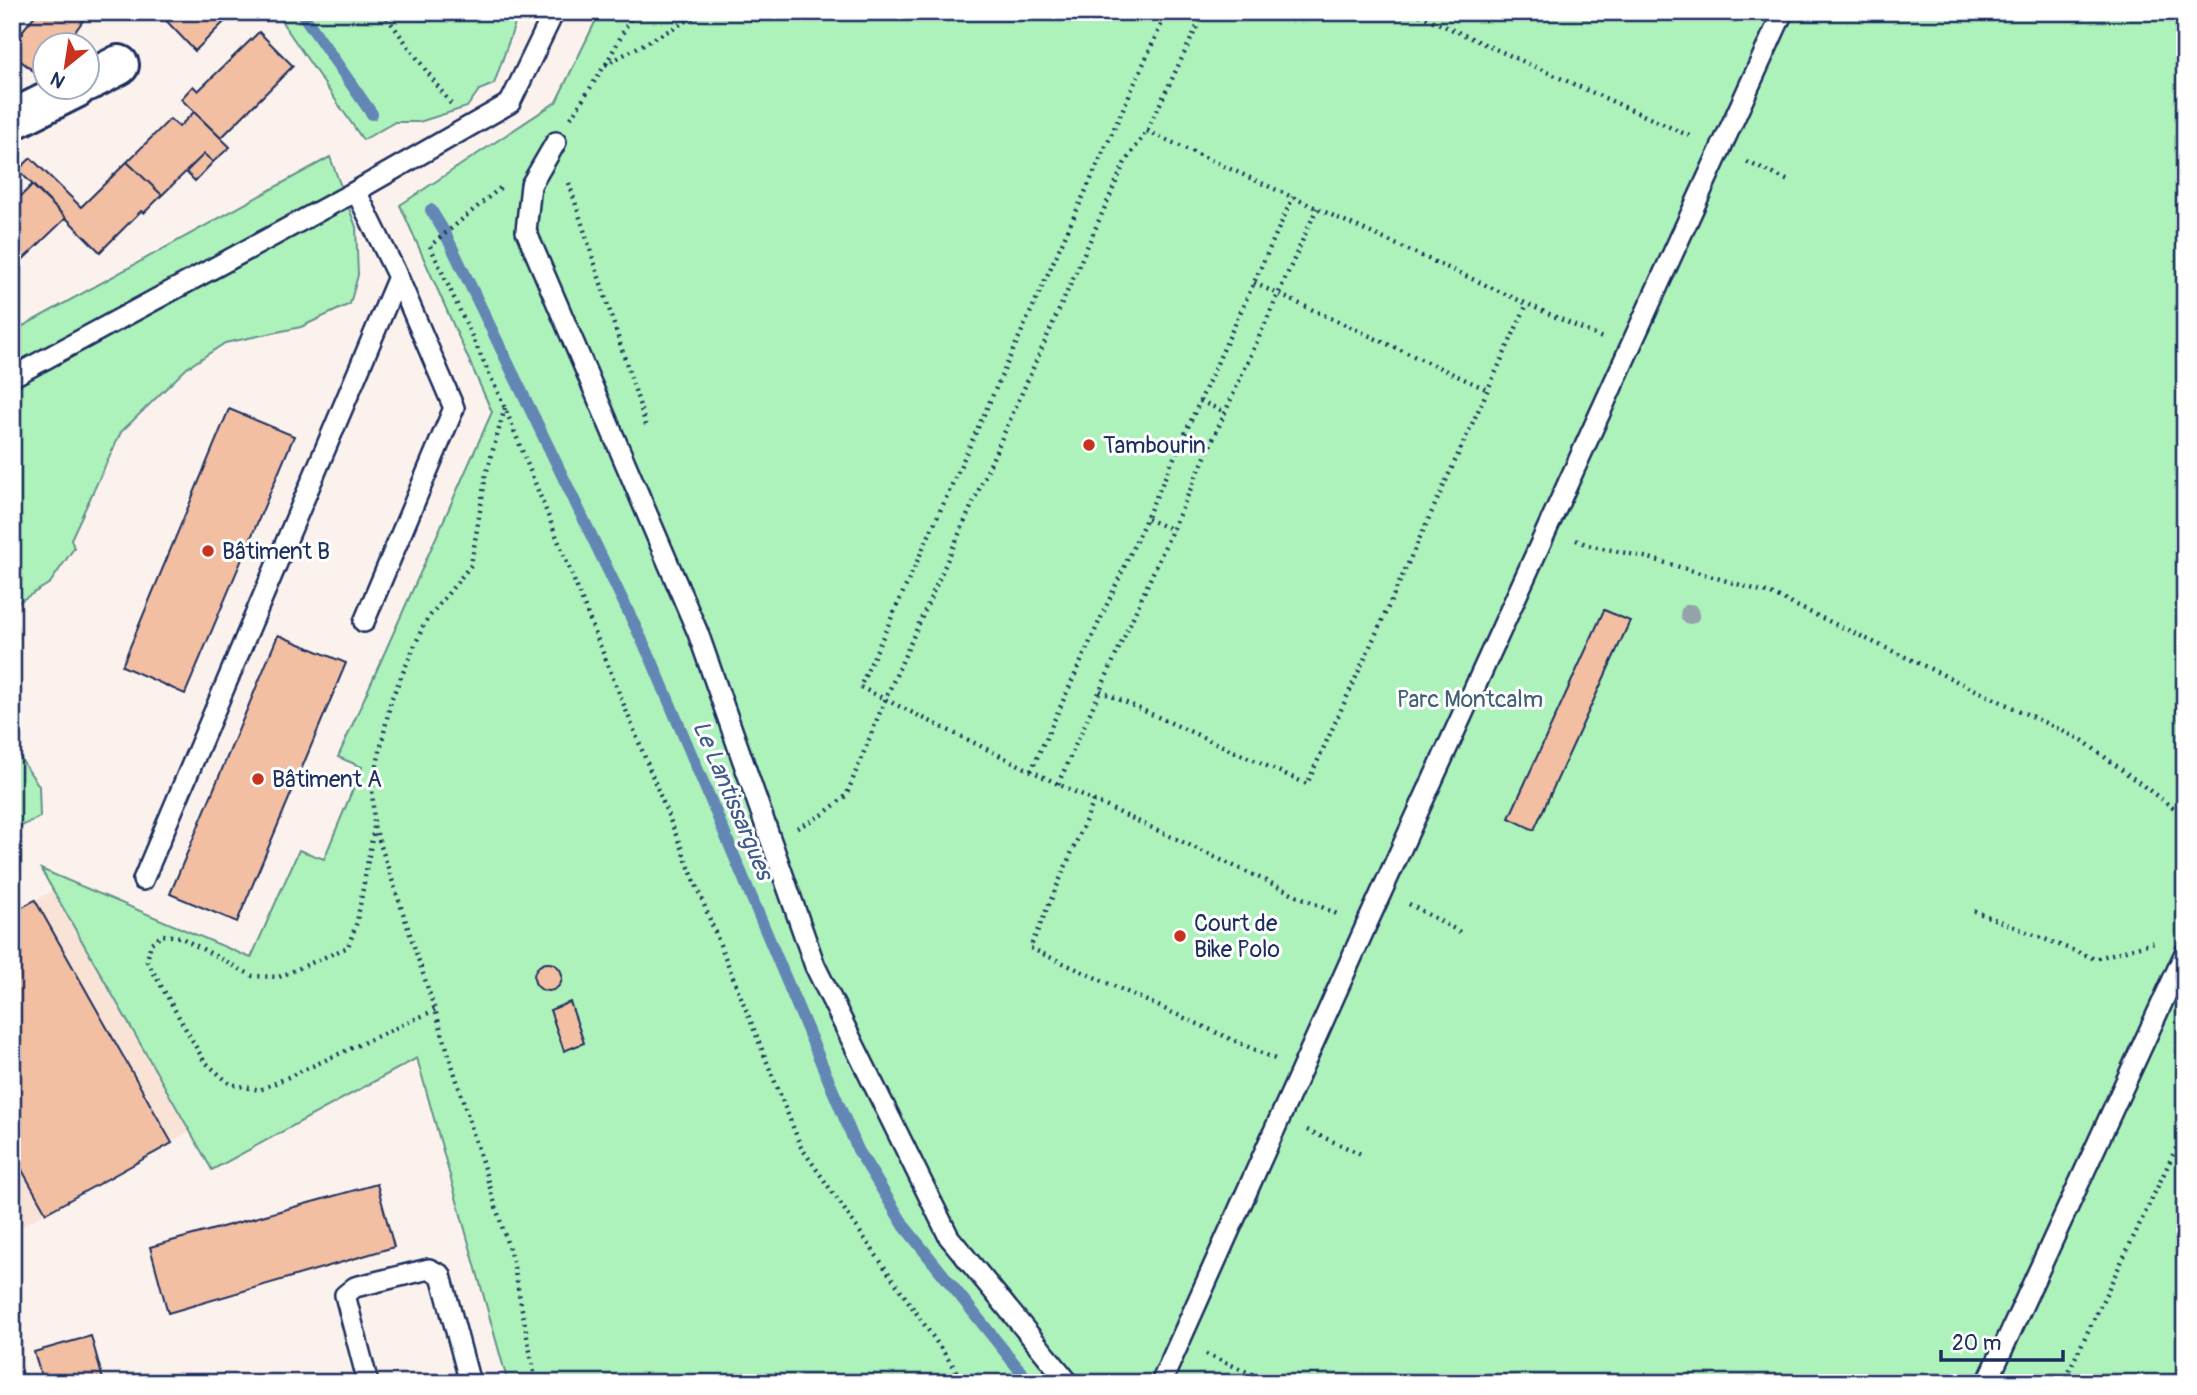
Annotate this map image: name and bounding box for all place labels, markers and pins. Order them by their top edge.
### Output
place label: Tambourin [1103,431,1206,460]
marker: Tambourin [1081,437,1097,453]
place label: Bâtiment B [222,537,330,566]
marker: Bâtiment B [200,543,216,559]
place label: Bâtiment A [272,765,382,794]
marker: Bâtiment A [250,771,266,787]
place label: Court de Bike Polo [1194,909,1280,964]
marker: Court de Bike Polo [1172,928,1188,944]

